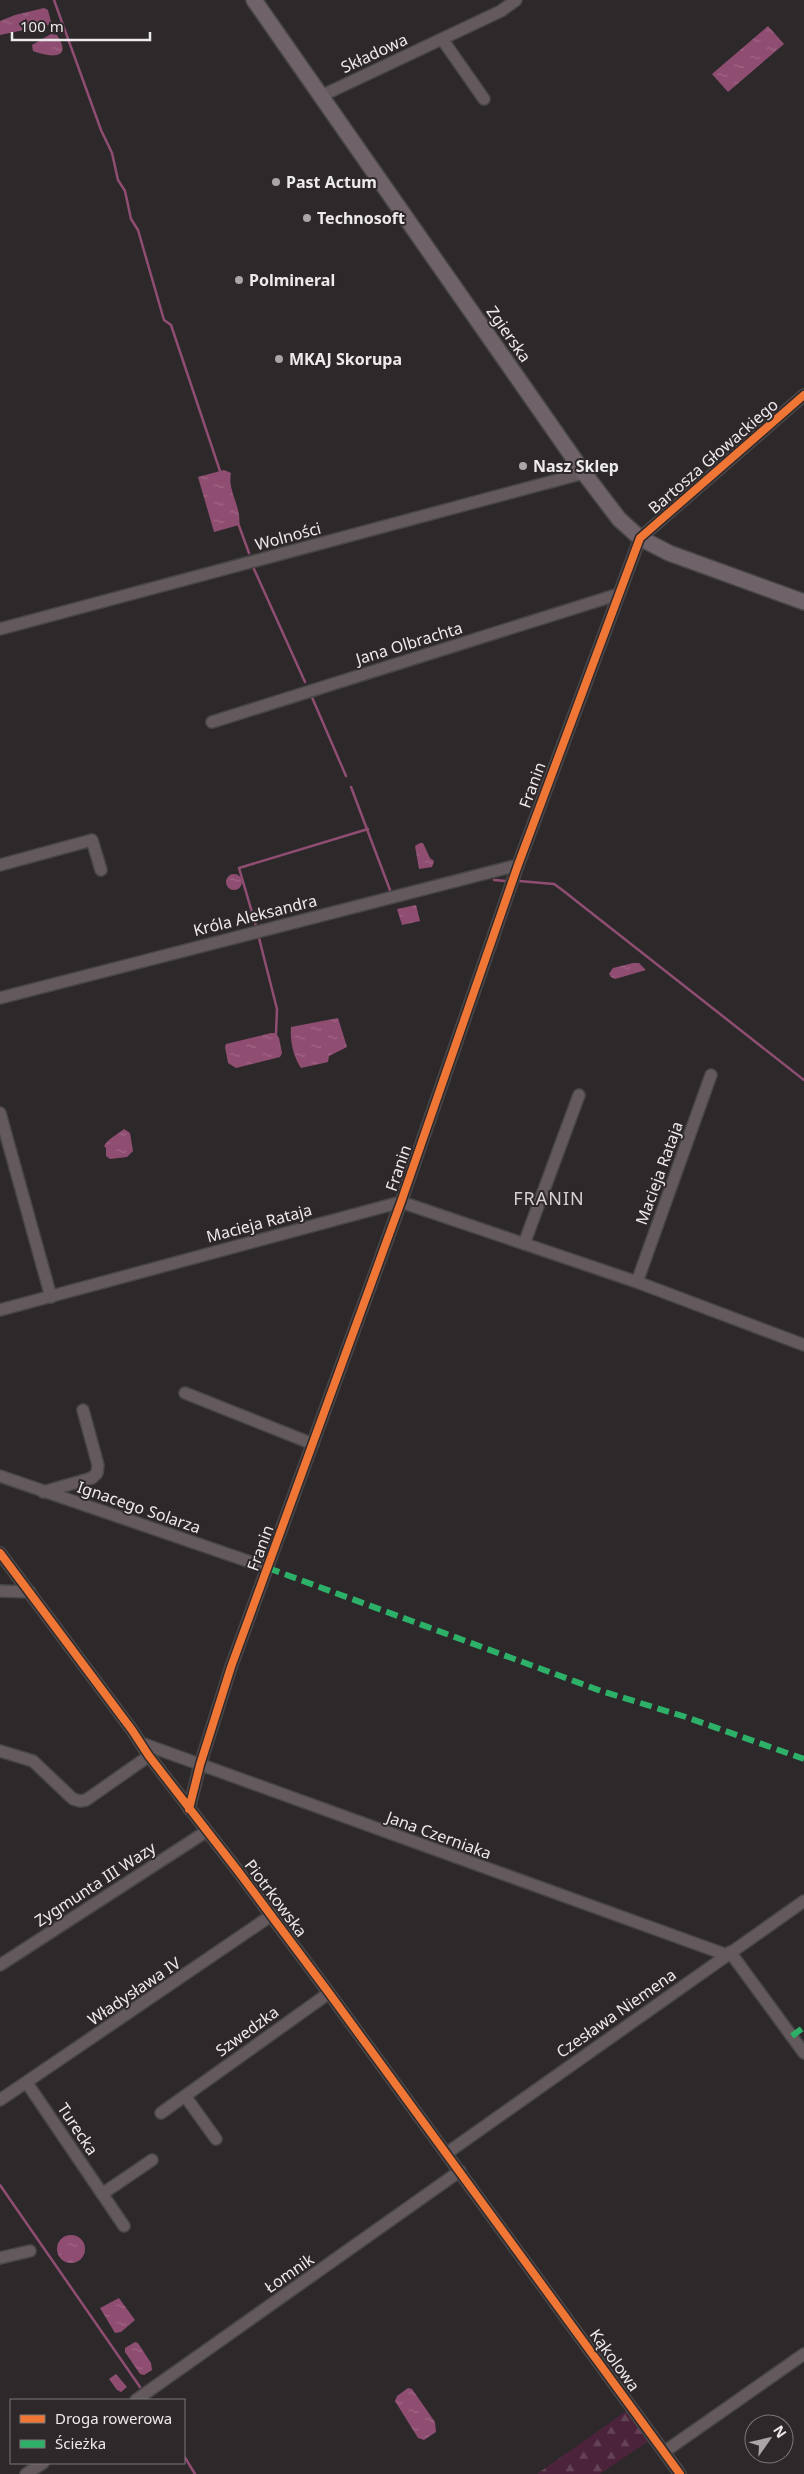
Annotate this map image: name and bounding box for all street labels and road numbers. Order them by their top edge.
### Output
street label: Składowa [337,28,411,78]
street label: Zgierska [482,302,536,366]
street label: Bartosza Głowackiego [643,393,783,519]
street label: Wolności [253,517,323,555]
street label: Jana Olbrachta [351,616,465,670]
street label: Franin [514,759,550,811]
street label: Króla Aleksandra [191,889,319,941]
street label: Macieja Rataja [630,1118,688,1228]
street label: Franin [380,1142,416,1194]
street label: Macieja Rataja [204,1198,314,1248]
street label: Ignacego Solarza [74,1476,204,1538]
street label: Franin [242,1522,278,1574]
street label: Jana Czerniaka [382,1805,495,1864]
street label: Zygmunta III Wazy [30,1836,161,1931]
street label: Piotrkowska [240,1855,312,1941]
street label: Władysława IV [83,1952,185,2030]
street label: Czesława Niemena [552,1963,680,2063]
street label: Szwedzka [211,2001,283,2061]
street label: Turecka [53,2099,103,2159]
street label: Łomnik [260,2248,318,2298]
street label: Kąkolowa [585,2324,645,2396]

